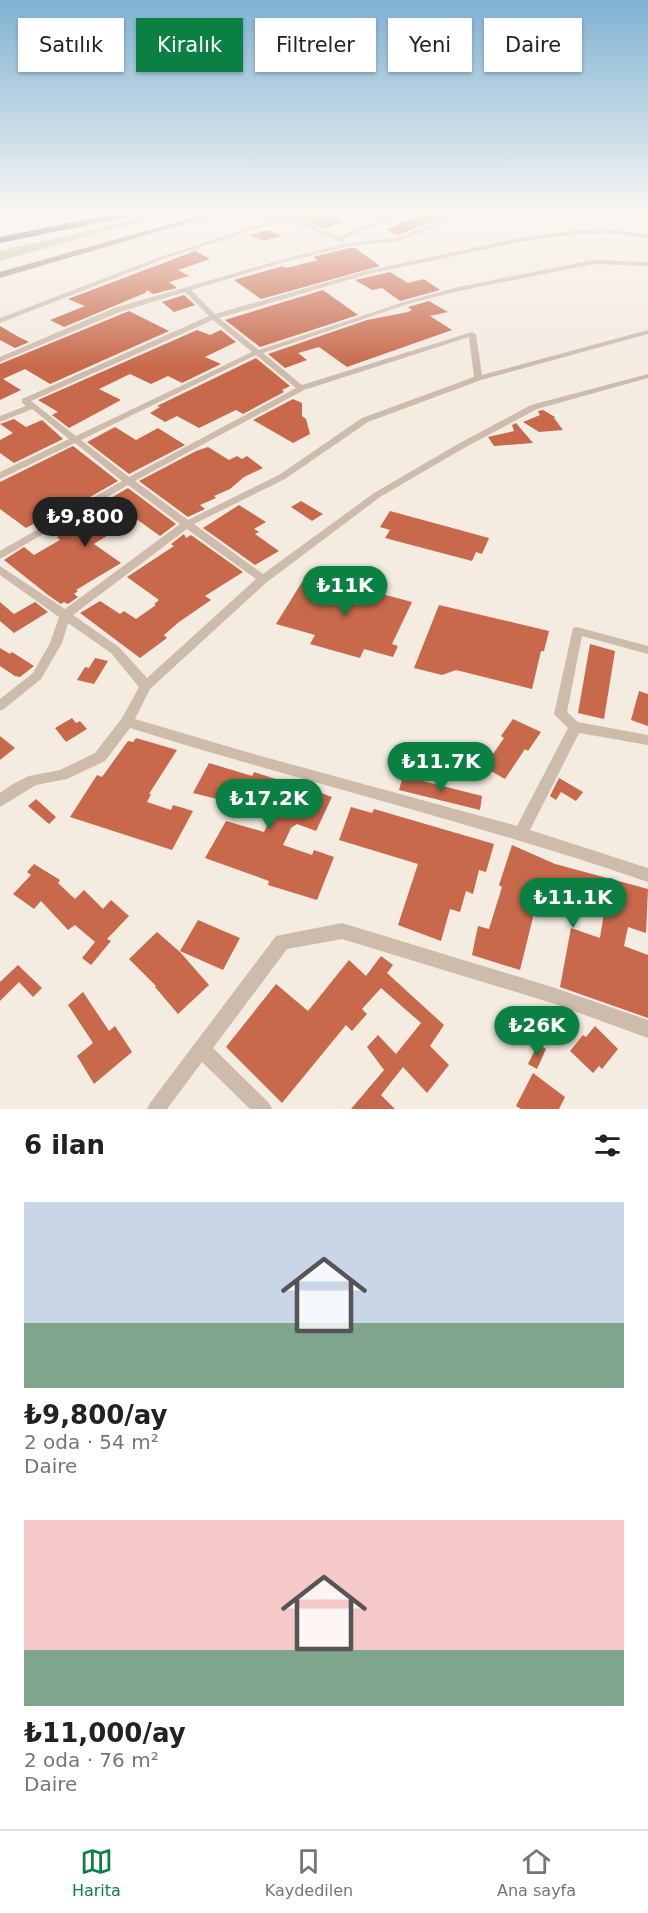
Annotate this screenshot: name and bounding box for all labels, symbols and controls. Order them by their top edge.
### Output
chip: Satılık [18,18,124,72]
chip: Kiralık [136,18,243,72]
chip: Filtreler [255,18,376,72]
chip: Yeni [388,18,472,72]
chip: Daire [484,18,582,72]
pin: ₺9,800 [36,497,134,548]
text: ₺9,800 [46,504,124,528]
pin: ₺11K [309,566,381,617]
text: ₺11K [316,573,374,597]
pin: ₺11.7K [392,742,490,793]
text: ₺11.7K [402,749,480,773]
pin: ₺17.2K [220,779,318,830]
text: ₺17.2K [230,786,308,810]
pin: ₺11.1K [524,878,622,929]
text: ₺11.1K [534,885,612,909]
pin: ₺26K [501,1006,573,1057]
text: ₺26K [508,1013,566,1037]
icon: filters [591,1129,624,1162]
text: 6 ilan [24,1130,105,1160]
icon: home [270,1241,378,1349]
text: ₺9,800/ay [24,1400,168,1430]
text: 2 oda · 54 m² [24,1430,159,1454]
text: Daire [24,1454,77,1478]
icon: home [270,1559,378,1667]
text: ₺11,000/ay [24,1718,186,1748]
text: 2 oda · 76 m² [24,1748,159,1772]
text: Daire [24,1772,77,1796]
tab: Harita [72,1845,121,1900]
tab: Kaydedilen [265,1845,353,1900]
tab: Ana sayfa [497,1845,576,1900]

